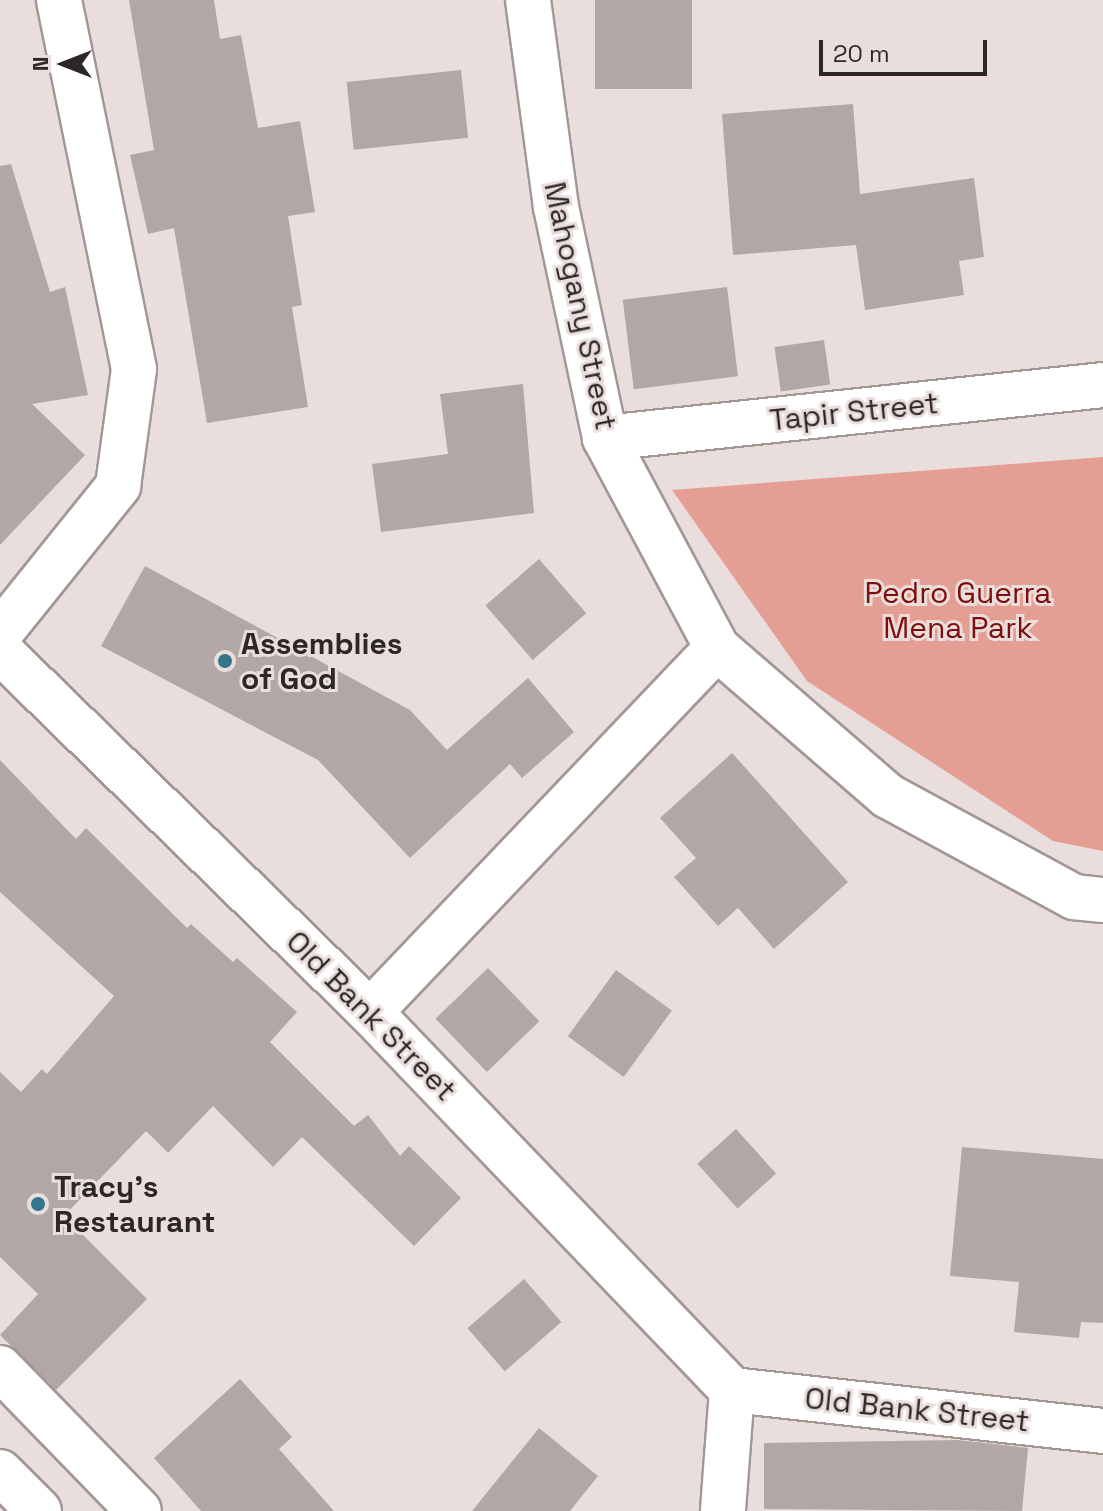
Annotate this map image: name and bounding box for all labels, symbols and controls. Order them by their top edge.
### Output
north arrow [24,24,104,104]
scale bar [823,24,991,74]
text: 20 m [833,38,890,69]
text: N [26,57,54,71]
street label: Mahogany Street [536,179,624,433]
street label: Tapir Street [768,385,940,439]
park label: Pedro Guerra Mena Park [865,575,1051,646]
place label: Assemblies of God [241,626,403,696]
marker: Assemblies of God [216,652,234,670]
street label: Old Bank Street [279,924,463,1108]
place label: Tracy's Restaurant [54,1169,215,1240]
marker: Tracy's Restaurant [29,1195,47,1213]
street label: Old Bank Street [803,1380,1031,1440]

